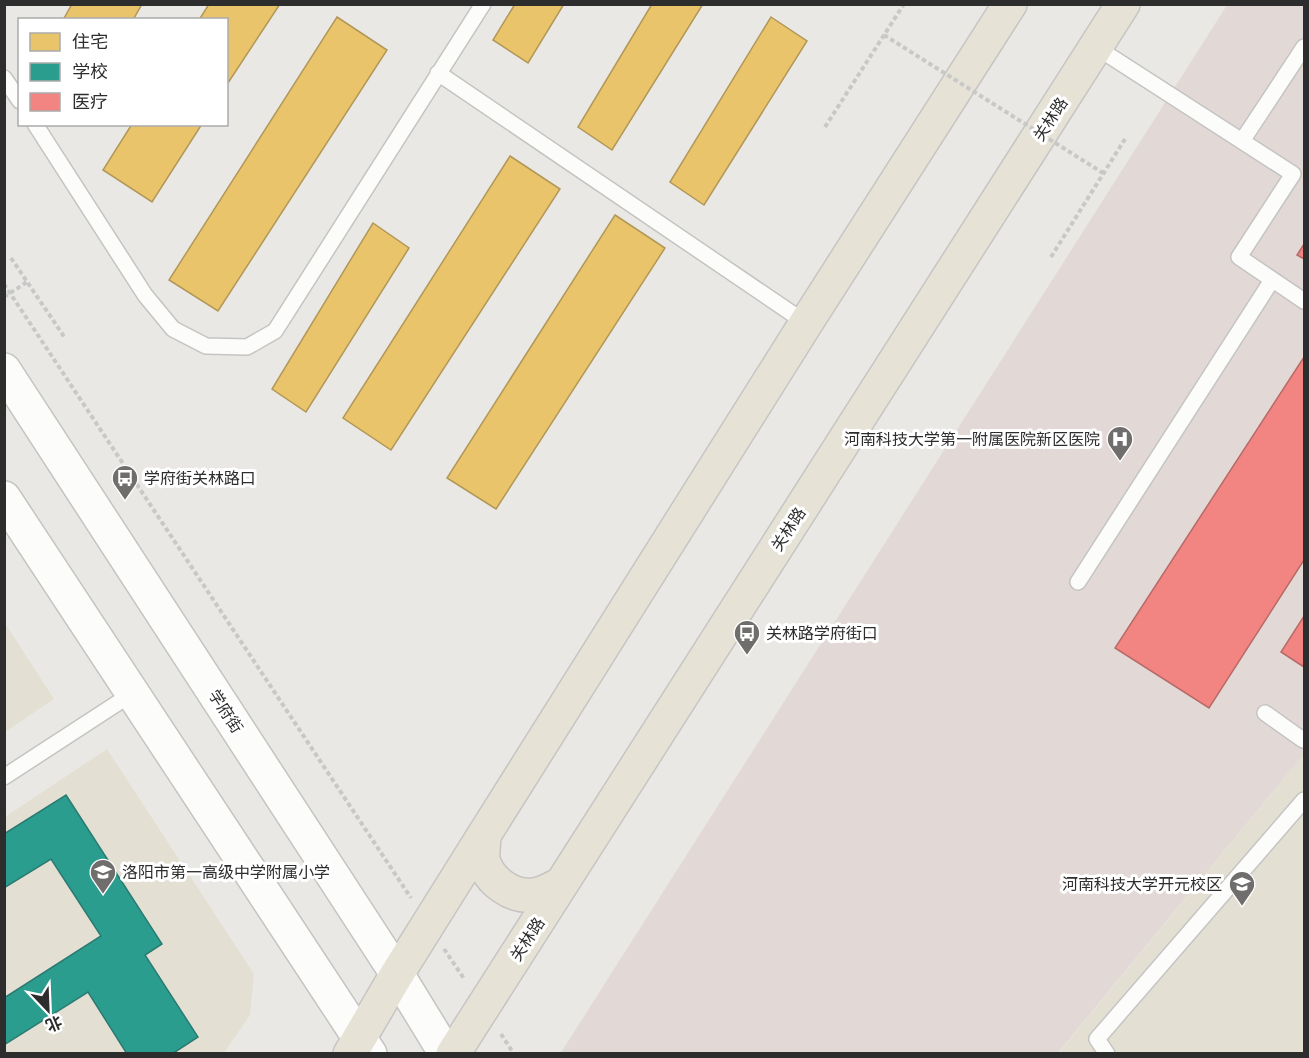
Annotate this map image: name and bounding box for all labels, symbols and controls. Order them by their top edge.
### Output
legend [18,18,228,126]
text: 住宅 [72,31,108,53]
text: 学校 [72,61,108,83]
text: 医疗 [72,91,108,113]
street label: 关林路 [1029,94,1071,145]
hospital icon: 河南科技大学第一附属医院新区医院 [1105,424,1135,462]
place label: 河南科技大学第一附属医院新区医院 [844,430,1100,449]
bus stop icon: 学府街关林路口 [110,463,140,501]
place label: 学府街关林路口 [144,469,256,488]
street label: 关林路 [767,504,809,555]
bus stop icon: 关林路学府街口 [732,618,762,656]
place label: 关林路学府街口 [766,624,878,643]
street label: 学府街 [205,686,247,737]
school or university icon: 洛阳市第一高级中学附属小学 [88,857,118,895]
place label: 洛阳市第一高级中学附属小学 [122,863,330,882]
school or university icon: 河南科技大学开元校区 [1227,869,1257,907]
place label: 河南科技大学开元校区 [1062,875,1222,894]
street label: 关林路 [506,914,548,965]
north arrow [18,980,78,1040]
text: 北 [43,1011,65,1035]

